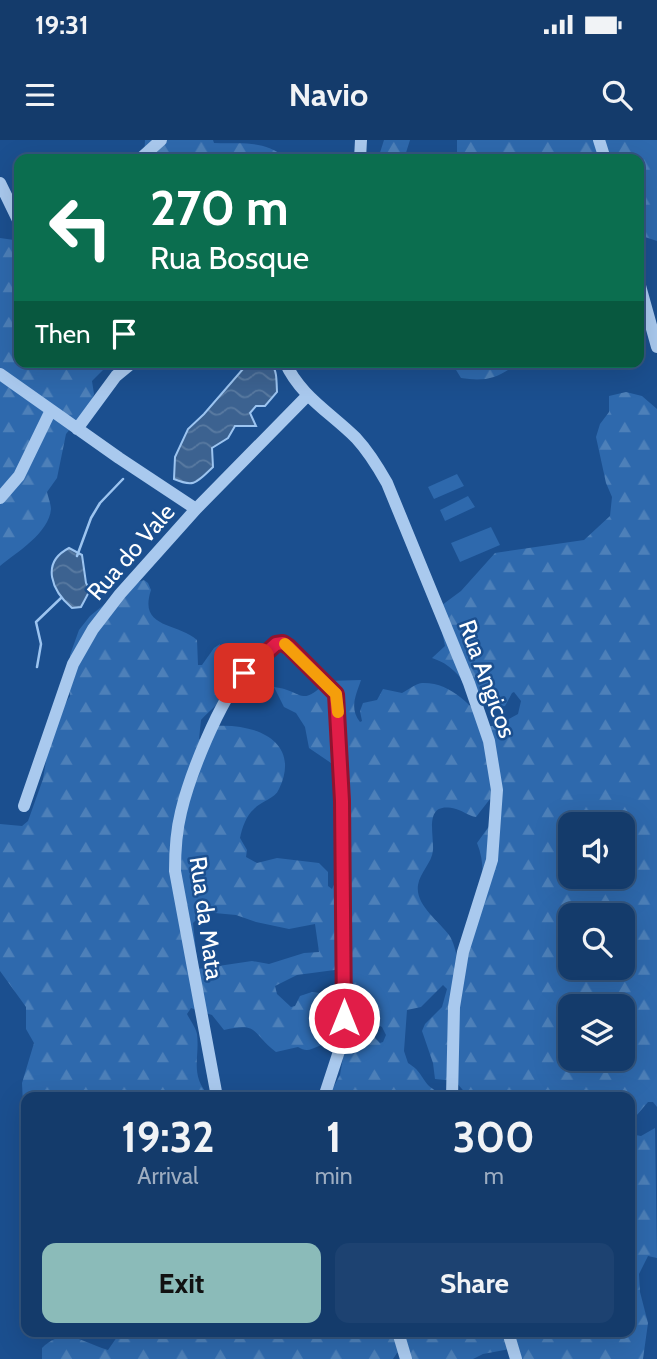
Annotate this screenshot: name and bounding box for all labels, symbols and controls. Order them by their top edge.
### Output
text: 19:31 [35,9,89,41]
text: Navio [289,75,368,114]
icon: menu [21,76,59,114]
icon: search [598,76,636,114]
text: 270 m [150,178,289,237]
icon: left [35,182,126,273]
text: Rua Bosque [150,238,309,277]
icon: arrive [105,315,143,353]
text: Then [35,318,91,350]
street label: Rua do Vale [81,497,180,606]
street label: Rua Angicos [453,616,522,742]
pin [214,643,274,703]
icon: arrive [225,654,263,692]
map controls [558,812,635,1071]
button: sound [558,812,635,889]
street label: Rua da Mata [183,854,230,982]
button: search [558,903,635,980]
position arrow [307,981,381,1055]
button: layers [558,994,635,1071]
text: 19:32 [121,1111,215,1163]
text: 1 [326,1111,341,1163]
text: 300 [453,1111,535,1163]
text: Arrival [137,1162,198,1190]
text: min [315,1162,353,1190]
text: m [484,1162,504,1190]
button: Exit [42,1243,321,1323]
button: Share [335,1243,614,1323]

